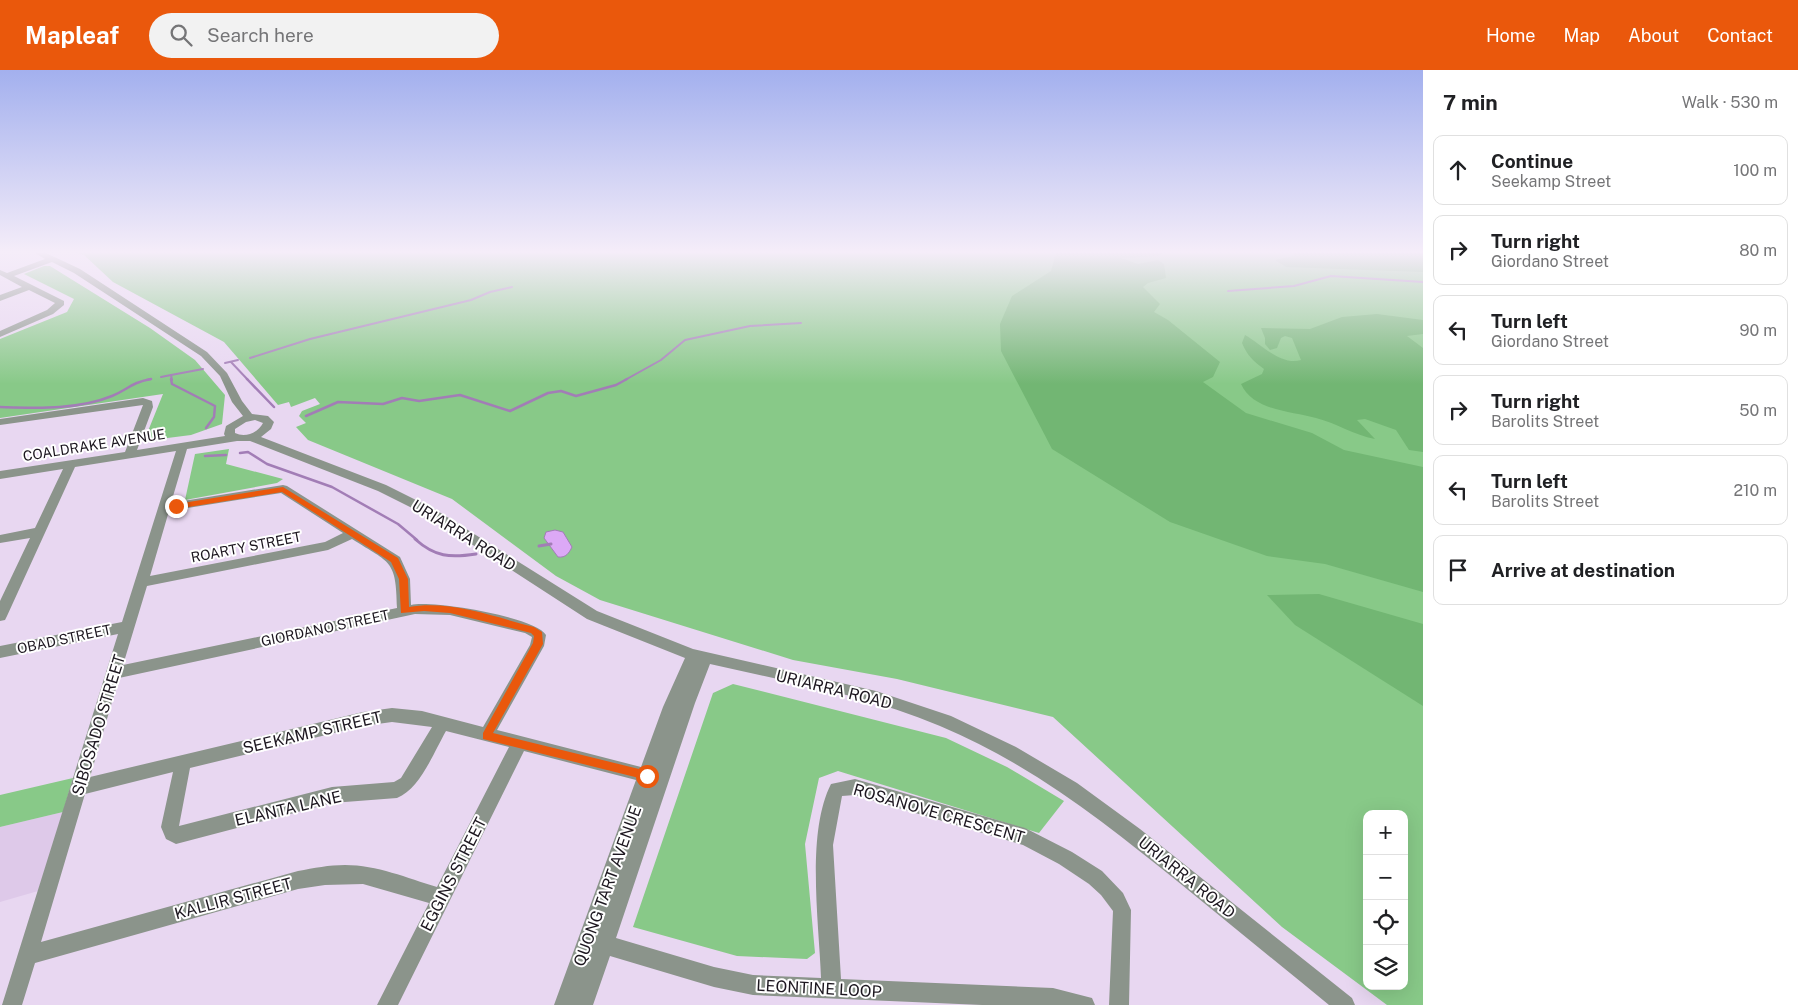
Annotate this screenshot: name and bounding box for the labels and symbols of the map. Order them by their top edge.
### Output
street label: COALDRAKE AVENUE [22,426,166,464]
route end [165,495,188,518]
street label: URIARRA ROAD [408,496,519,575]
street label: ROARTY STREET [190,528,302,566]
street label: GIORDANO STREET [260,607,390,649]
street label: OBAD STREET [16,621,112,657]
street label: SIBOSADO STREET [68,652,129,798]
street label: URIARRA ROAD [774,666,894,713]
street label: SEEKAMP STREET [241,707,384,758]
route start [636,765,659,788]
street label: ROSANOVE CRESCENT [851,780,1027,847]
street label: ELANTA LANE [233,787,343,830]
street label: QUONG TART AVENUE [570,803,645,969]
street label: EGGINS STREET [417,814,491,934]
street label: URIARRA ROAD [1134,833,1239,922]
street label: KALLIR STREET [172,874,294,923]
street label: LEONTINE LOOP [756,976,882,1001]

